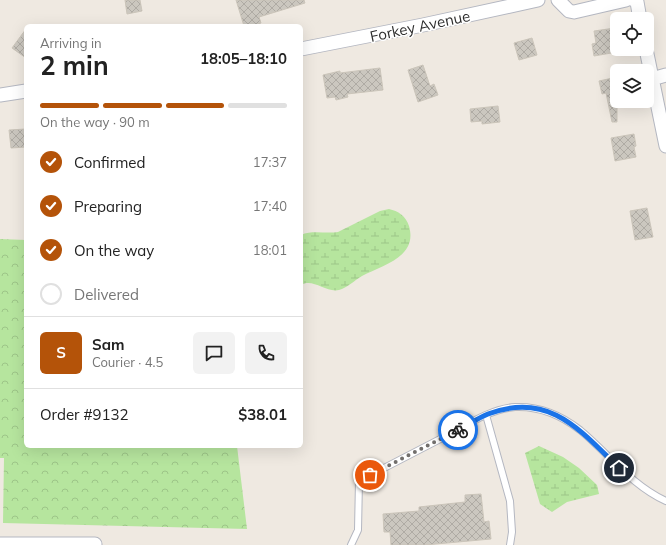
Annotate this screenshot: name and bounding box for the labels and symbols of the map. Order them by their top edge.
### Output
street label: Forkey Avenue [368,6,472,46]
courier [438,410,478,450]
pin [602,451,636,485]
pin [353,458,387,492]

